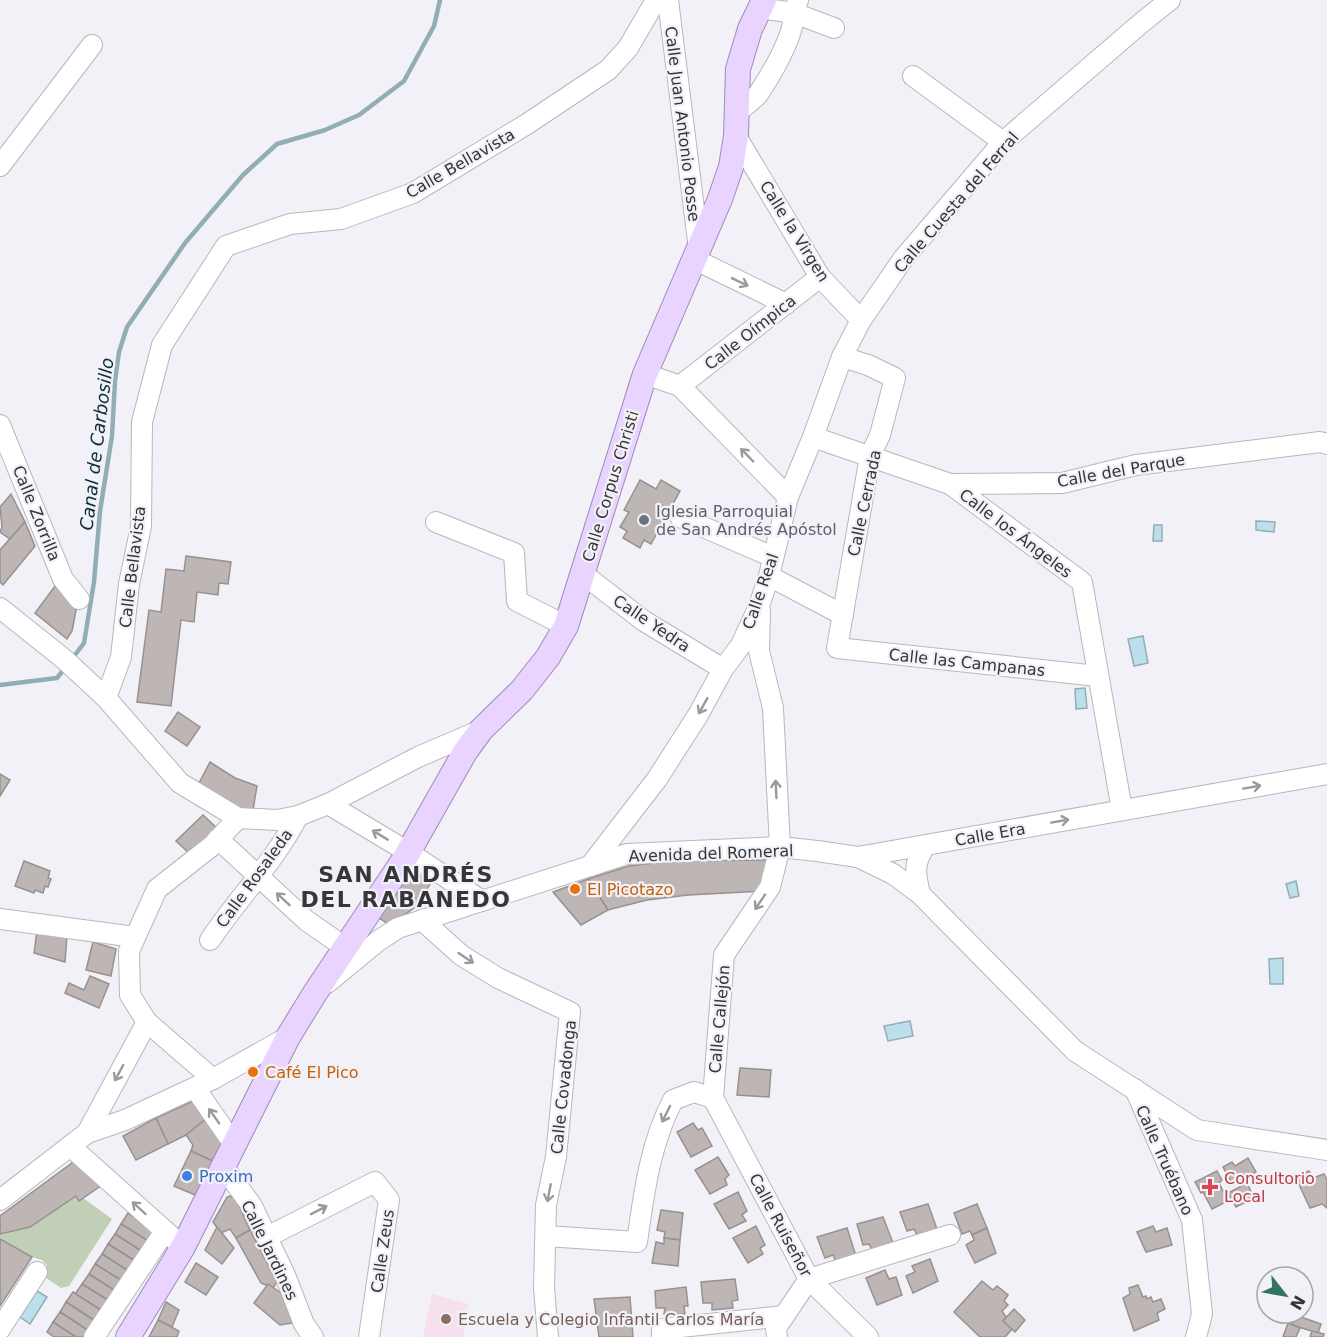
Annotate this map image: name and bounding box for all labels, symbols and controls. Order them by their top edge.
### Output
street label: Calle Juan Antonio Posse [661,25,704,223]
street label: Calle Bellavista [402,125,518,202]
street label: Calle Cuesta del Ferral [890,128,1023,277]
street label: Calle la Virgen [756,177,833,285]
one-way arrow [731,276,749,288]
street label: Calle Oímpica [701,291,800,374]
water label: Canal de Carbosillo [75,356,118,531]
street label: Calle Corpus Christi [578,408,643,564]
one-way arrow [740,448,755,463]
street label: Calle Cerrada [844,448,885,558]
street label: Calle del Parque [1056,450,1187,491]
street label: Calle Zorrilla [9,463,64,564]
street label: Calle los Ángeles [956,485,1076,582]
place label: Iglesia Parroquial de San Andrés Apóstol [656,502,837,539]
street label: Calle Bellavista [116,505,149,629]
marker: Iglesia Parroquial de San Andrés Apóstol [637,513,651,527]
street label: Calle Real [739,551,782,632]
street label: Calle Yedra [610,591,694,656]
street label: Calle las Campanas [888,645,1046,680]
one-way arrow [696,697,708,714]
one-way arrow [771,780,782,800]
one-way arrow [1242,782,1262,793]
one-way arrow [1050,815,1070,826]
street label: Calle Era [953,819,1027,850]
street label: Calle Rosaleda [212,825,297,931]
one-way arrow [372,828,389,840]
street label: Avenida del Romeral [628,841,794,866]
district label: SAN ANDRÉS DEL RABANEDO [300,862,512,912]
place label: El Picotazo [587,880,673,899]
marker: El Picotazo [568,882,582,896]
one-way arrow [276,892,291,906]
one-way arrow [754,893,766,909]
one-way arrow [458,952,474,964]
street label: Calle Callejón [705,964,734,1074]
street label: Calle Covadonga [547,1019,580,1155]
place label: Café El Pico [265,1063,359,1082]
one-way arrow [113,1064,125,1082]
marker: Café El Pico [246,1065,260,1079]
street label: Calle Truébano [1132,1102,1197,1218]
one-way arrow [659,1105,671,1123]
one-way arrow [208,1108,220,1124]
place label: Proxim [199,1167,253,1186]
marker: Proxim [180,1169,194,1183]
place label: Consultorio Local [1224,1169,1315,1206]
street label: Calle Ruiseñor [745,1170,816,1281]
marker: Consultorio Local [1201,1178,1219,1196]
one-way arrow [543,1183,554,1202]
street label: Calle Jardines [237,1197,302,1303]
one-way arrow [132,1201,147,1215]
one-way arrow [310,1204,328,1215]
street label: Calle Zeus [367,1208,398,1294]
north arrow [1255,1265,1315,1325]
text: N [1286,1292,1309,1313]
place label: Escuela y Colegio Infantil Carlos María [458,1310,764,1329]
marker: Escuela y Colegio Infantil Carlos María [439,1312,453,1326]

